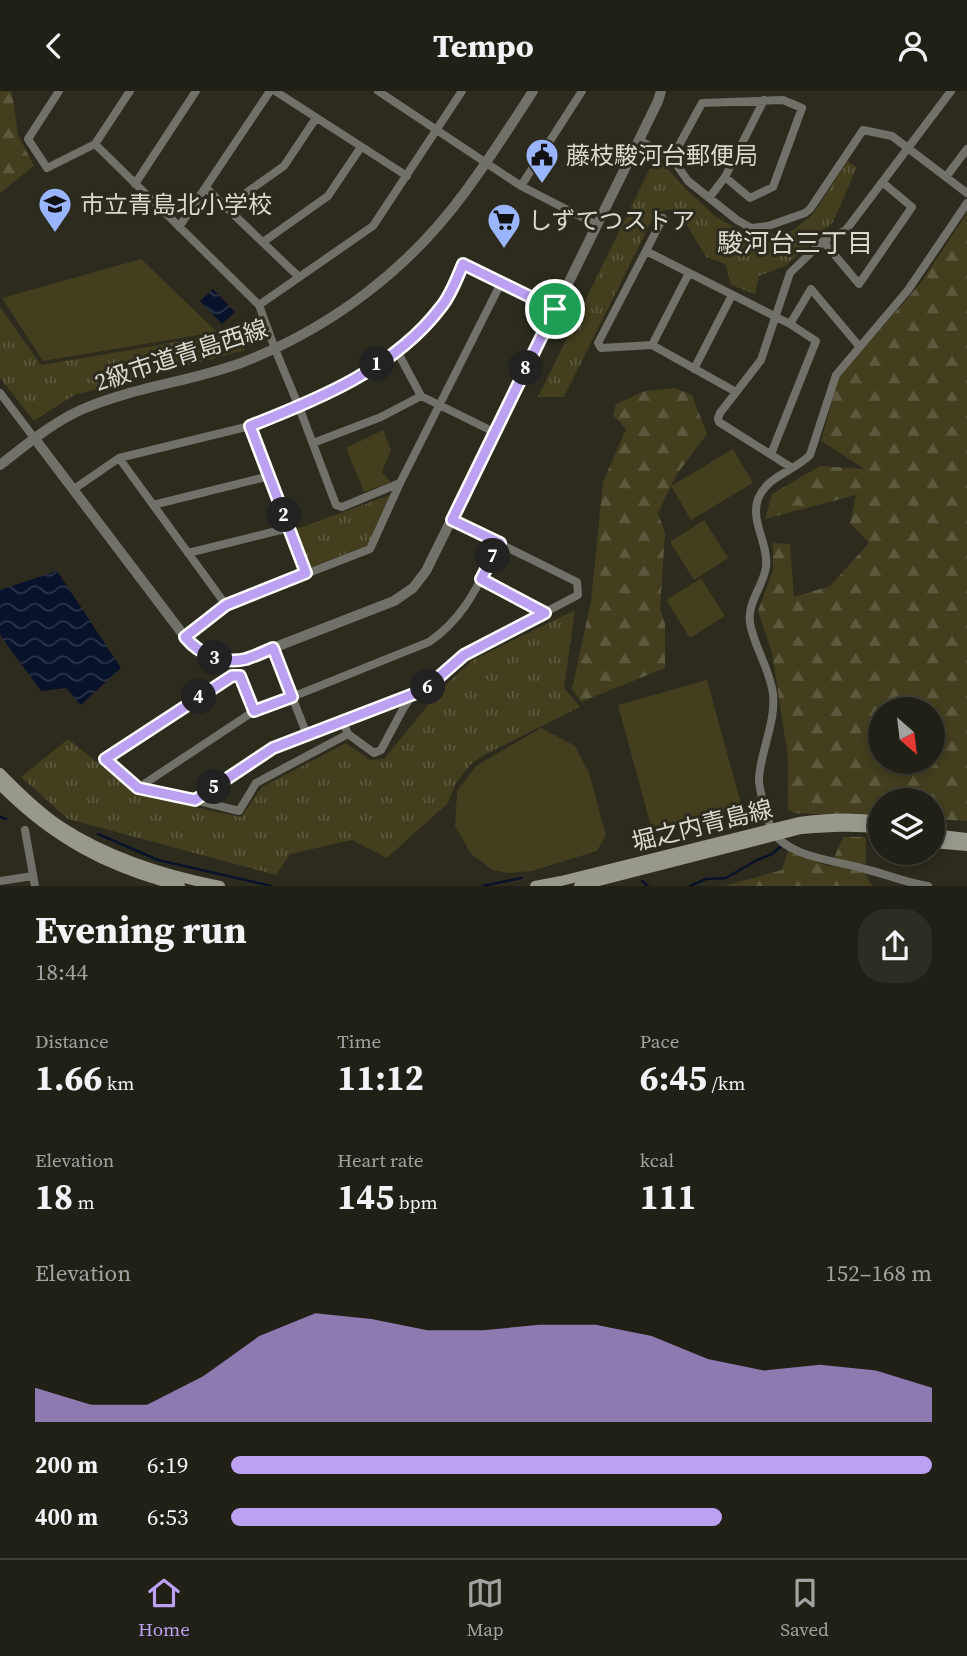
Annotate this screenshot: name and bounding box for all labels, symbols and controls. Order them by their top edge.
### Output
text: Tempo [433,24,534,68]
icon: back [35,27,73,65]
icon: person [894,27,932,65]
public building icon: 藤枝駿河台郵便局 [523,136,561,185]
place label: 藤枝駿河台郵便局 [566,139,758,172]
school or university icon: 市立青島北小学校 [36,185,74,234]
place label: 市立青島北小学校 [80,188,272,221]
supermarket icon: しずてつストア [485,201,523,250]
place label: しずてつストア [528,204,695,237]
district label: 駿河台三丁目 [717,225,873,261]
pin [525,279,585,339]
icon: arrive [536,290,574,328]
street label: 2級市道青島西線 [90,311,272,399]
pin: 1 [360,347,394,381]
text: 1 [371,350,382,376]
pin: 8 [508,351,544,385]
text: 8 [520,354,531,380]
pin: 2 [266,497,302,533]
text: 2 [278,501,289,527]
pin: 7 [476,539,510,573]
text: 7 [487,542,498,568]
pin: 3 [198,641,232,675]
text: 3 [209,644,220,670]
pin: 6 [410,669,446,705]
text: 6 [422,673,433,699]
pin: 4 [182,679,216,715]
text: 4 [193,683,204,709]
north arrow [868,697,945,773]
map controls [868,697,945,865]
pin: 5 [196,769,232,805]
text: 5 [208,773,219,799]
button: layers [868,788,945,865]
street label: 堀之内青島線 [628,792,776,858]
text: Evening run [35,904,247,956]
button: share [858,909,932,983]
text: 18:44 [35,956,88,988]
text: Distance [35,1028,109,1054]
text: Time [337,1028,381,1054]
text: Pace [640,1028,679,1054]
text: 1.66 [35,1054,102,1102]
text: 11:12 [337,1054,424,1102]
text: 6:45 [640,1054,707,1102]
text: km [102,1070,134,1096]
text: /km [707,1070,745,1096]
text: Elevation [35,1147,114,1173]
text: Heart rate [337,1147,423,1173]
text: kcal [640,1147,674,1173]
text: 18 [35,1173,73,1221]
text: 145 [337,1173,394,1221]
text: 111 [640,1173,697,1221]
text: m [73,1189,95,1215]
text: bpm [394,1189,438,1215]
text: Elevation [35,1257,131,1289]
text: 152–168 m [825,1257,932,1289]
text: 200 m [35,1449,98,1481]
text: 6:19 [147,1449,188,1481]
text: 400 m [35,1501,98,1533]
text: 6:53 [147,1501,188,1533]
tab: Home [138,1574,190,1642]
tab: Map [466,1574,504,1642]
tab: Saved [780,1574,829,1642]

